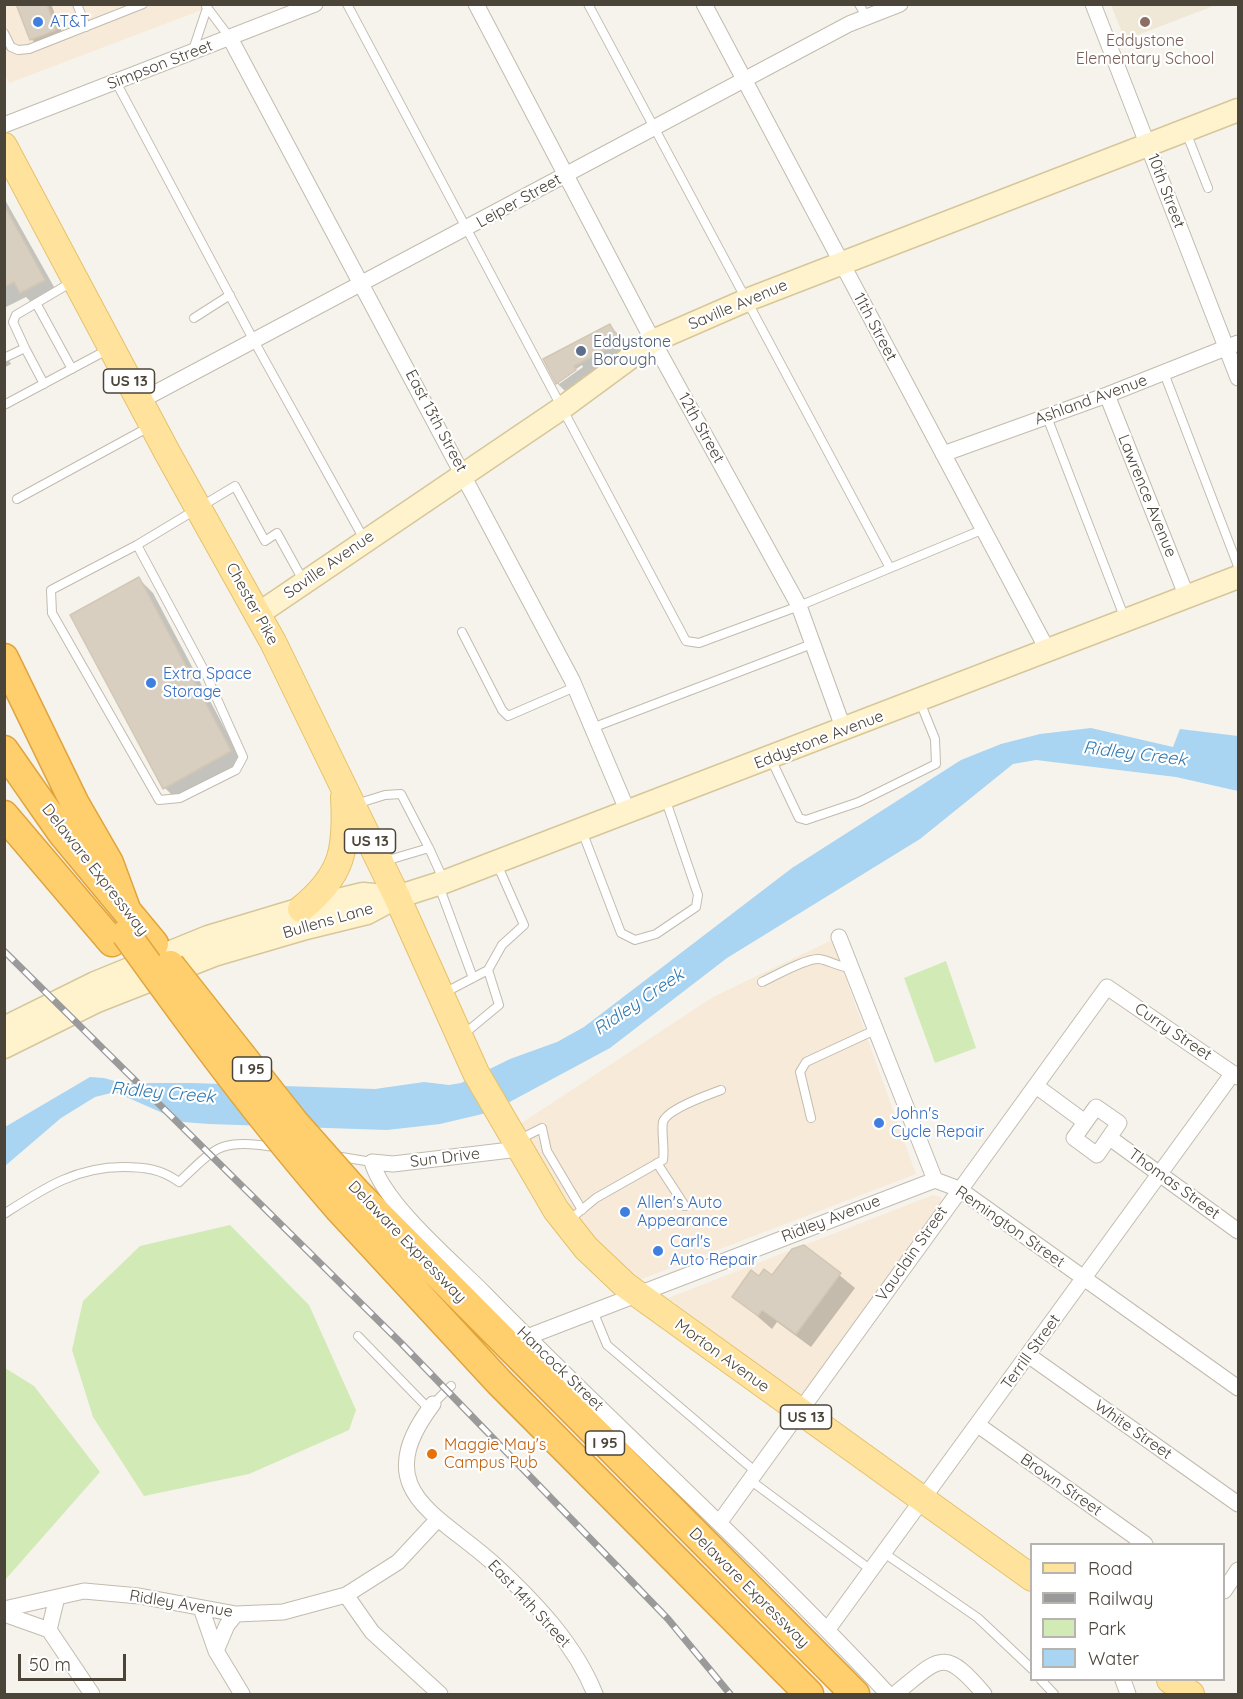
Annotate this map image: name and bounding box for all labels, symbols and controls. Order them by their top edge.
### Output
place label: AT&T [50,12,90,32]
marker: AT&T [31,15,45,29]
marker: Eddystone Elementary School [1138,15,1152,29]
place label: Eddystone Elementary School [1076,31,1214,69]
street label: Simpson Street [105,36,215,94]
street label: 10th Street [1143,151,1189,231]
street label: Leiper Street [473,170,565,232]
street label: Saville Avenue [686,276,790,334]
street label: 11th Street [849,290,901,364]
place label: Eddystone Borough [593,332,671,370]
marker: Eddystone Borough [574,344,588,358]
street label: East 13th Street [401,367,471,475]
road number: US 13 [104,369,154,393]
street label: Ashland Avenue [1032,371,1150,429]
street label: 12th Street [674,390,728,466]
street label: Lawrence Avenue [1114,432,1180,560]
street label: Saville Avenue [280,527,378,603]
street label: Chester Pike [221,559,283,649]
place label: Extra Space Storage [163,664,252,702]
marker: Extra Space Storage [144,676,158,690]
street label: Eddystone Avenue [752,706,886,774]
water label: Ridley Creek [1082,737,1188,771]
street label: Delaware Expressway [37,800,153,940]
road number: US 13 [344,829,395,853]
street label: Bullens Lane [280,899,376,943]
water label: Ridley Creek [590,964,688,1040]
street label: Curry Street [1131,999,1215,1065]
road number: I 95 [232,1057,272,1081]
water label: Ridley Creek [110,1078,216,1108]
place label: John's Cycle Repair [891,1104,984,1142]
marker: John's Cycle Repair [872,1116,886,1130]
street label: Sun Drive [409,1144,481,1172]
street label: Thomas Street [1125,1144,1223,1224]
street label: Delaware Expressway [344,1177,470,1307]
street label: Remington Street [952,1182,1068,1272]
street label: Ridley Avenue [779,1191,883,1247]
place label: Allen's Auto Appearance [637,1193,728,1231]
street label: Vauclain Street [872,1203,952,1305]
marker: Allen's Auto Appearance [618,1205,632,1219]
place label: Carl's Auto Repair [670,1232,757,1270]
marker: Carl's Auto Repair [651,1244,665,1258]
street label: Terrill Street [997,1311,1065,1393]
street label: Morton Avenue [671,1315,773,1397]
street label: Hancock Street [513,1323,607,1415]
street label: White Street [1090,1396,1176,1464]
road number: US 13 [780,1405,832,1429]
road number: I 95 [586,1431,624,1455]
place label: Maggie May's Campus Pub [444,1435,546,1473]
marker: Maggie May's Campus Pub [425,1447,439,1461]
street label: Brown Street [1016,1450,1106,1520]
street label: Delaware Expressway [685,1524,813,1652]
legend [1030,1543,1225,1681]
street label: East 14th Street [484,1556,574,1652]
text: Road [1088,1557,1133,1580]
street label: Ridley Avenue [128,1586,234,1622]
text: Railway [1088,1587,1154,1610]
text: Park [1088,1617,1126,1640]
scale bar [21,1642,129,1680]
text: Water [1088,1647,1139,1670]
text: 50 m [29,1653,71,1676]

